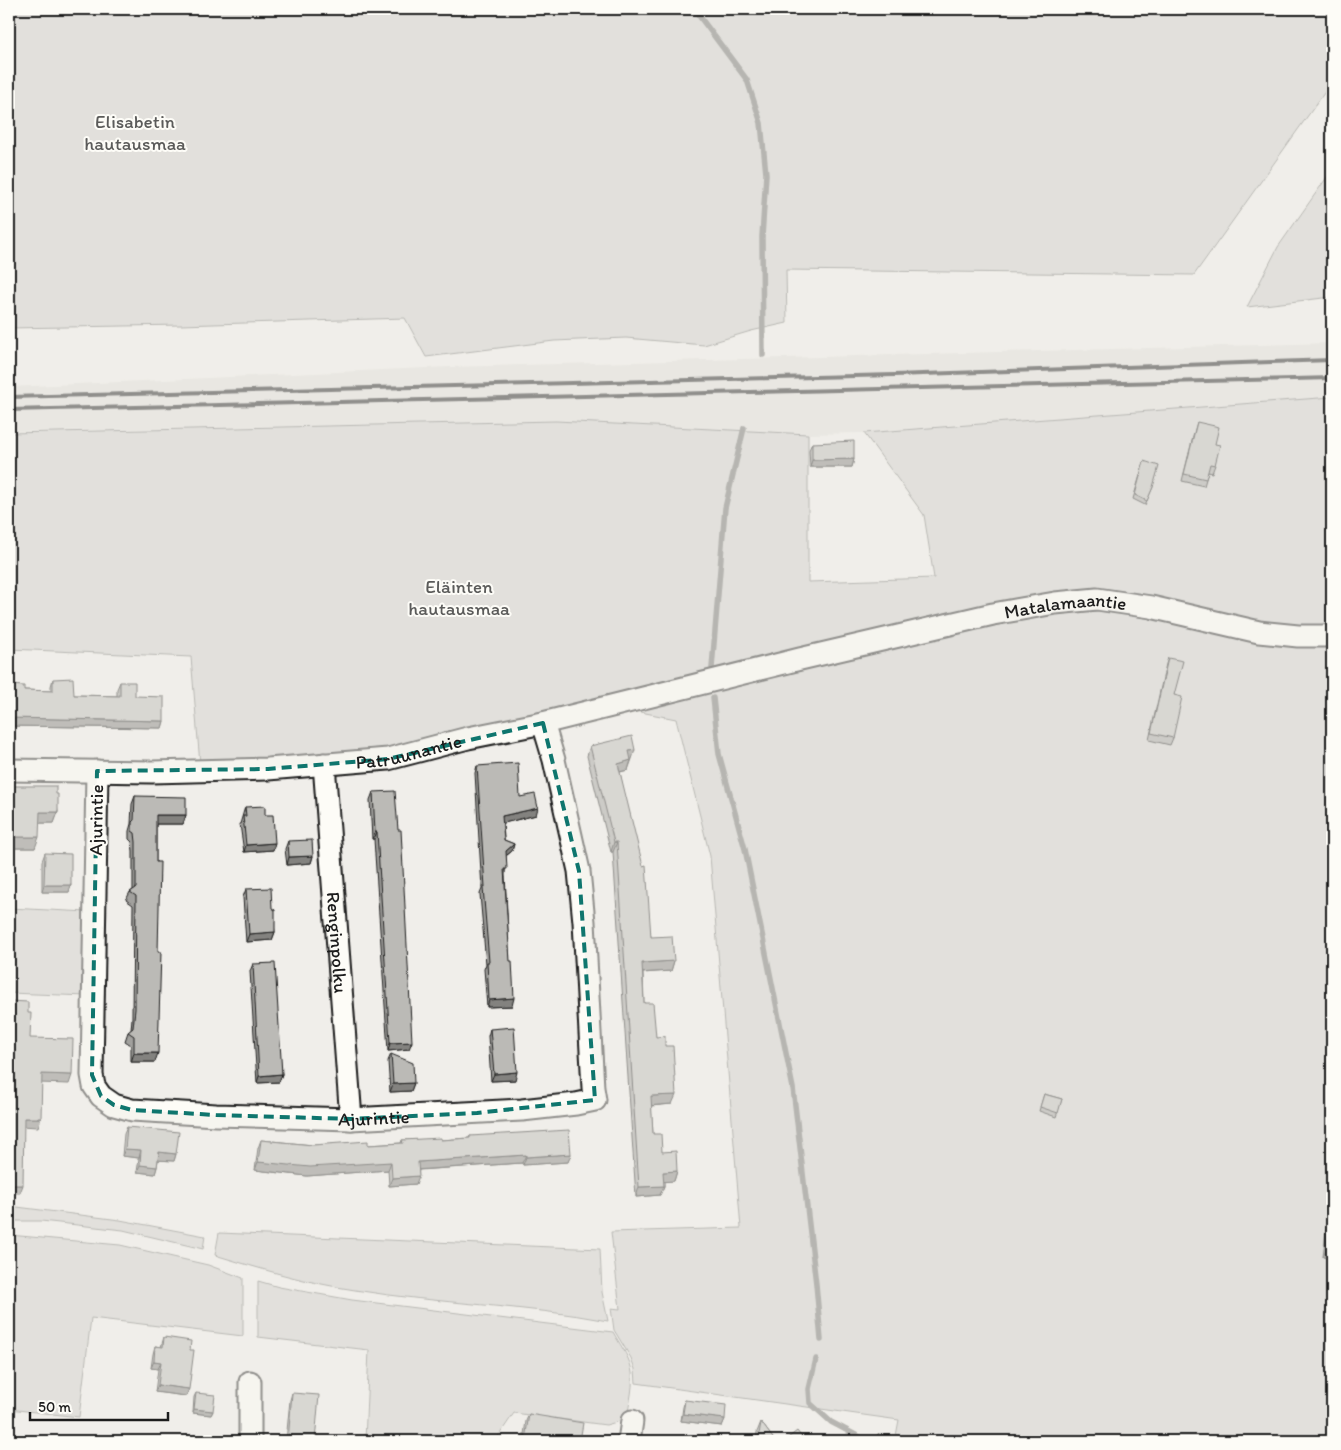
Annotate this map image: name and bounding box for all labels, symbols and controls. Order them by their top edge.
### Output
park label: Elisabetin hautausmaa [84,110,186,155]
park label: Eläinten hautausmaa [408,575,510,620]
street label: Matalamaantie [1002,587,1128,623]
street label: Patruunantie [355,729,464,773]
street label: Ajurintie [84,784,108,856]
street label: Renginpolku [322,891,353,995]
street label: Ajurintie [338,1104,410,1131]
scale bar [30,1390,168,1422]
text: 50 m [38,1398,71,1416]

